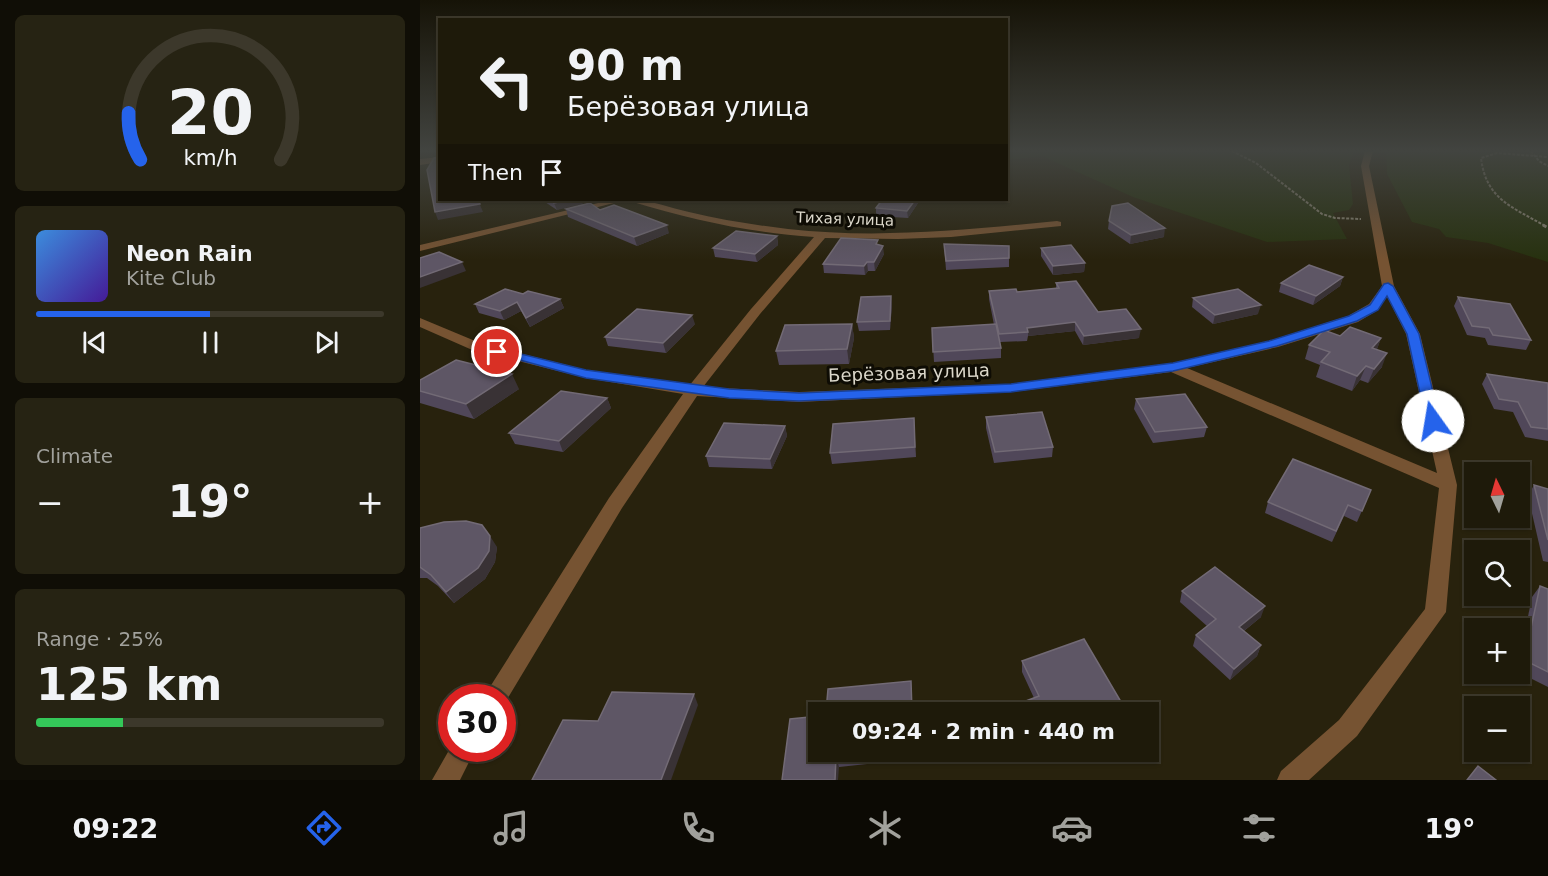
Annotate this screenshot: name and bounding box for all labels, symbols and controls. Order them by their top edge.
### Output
text: 90 m [567,41,684,90]
icon: left [468,42,546,120]
text: 20 [167,76,253,149]
text: Берёзовая улица [567,91,810,122]
text: km/h [183,146,237,171]
icon: arrive [535,156,568,189]
text: Then [468,160,523,185]
street label: Тихая улица [795,208,894,230]
text: Neon Rain [126,241,253,266]
text: Kite Club [126,266,216,290]
icon: previous [78,326,111,359]
icon: pause [194,326,227,359]
icon: next [310,326,343,359]
pin [471,326,522,377]
icon: arrive [480,335,513,368]
street label: Берёзовая улица [828,359,990,386]
position arrow [1401,389,1465,453]
text: Climate [36,444,113,468]
north arrow [1464,462,1530,528]
map controls [1464,462,1530,762]
text: 19° [167,475,253,528]
text: − [36,483,64,522]
text: + [356,483,384,522]
button: search [1464,540,1530,606]
button: + [1464,618,1530,684]
text: Range · 25% [36,627,163,651]
text: 125 km [36,658,222,711]
speed limit sign: 30 [438,684,516,762]
button: − [1464,696,1530,762]
text: 09:24 · 2 min · 440 m [852,719,1115,744]
icon: directions [303,807,345,849]
icon: music [490,807,532,849]
icon: phone [677,807,719,849]
icon: climate [864,807,906,849]
icon: car [1051,807,1093,849]
icon: filters [1238,807,1280,849]
text: 09:22 [72,813,158,844]
text: 19° [1424,813,1475,844]

